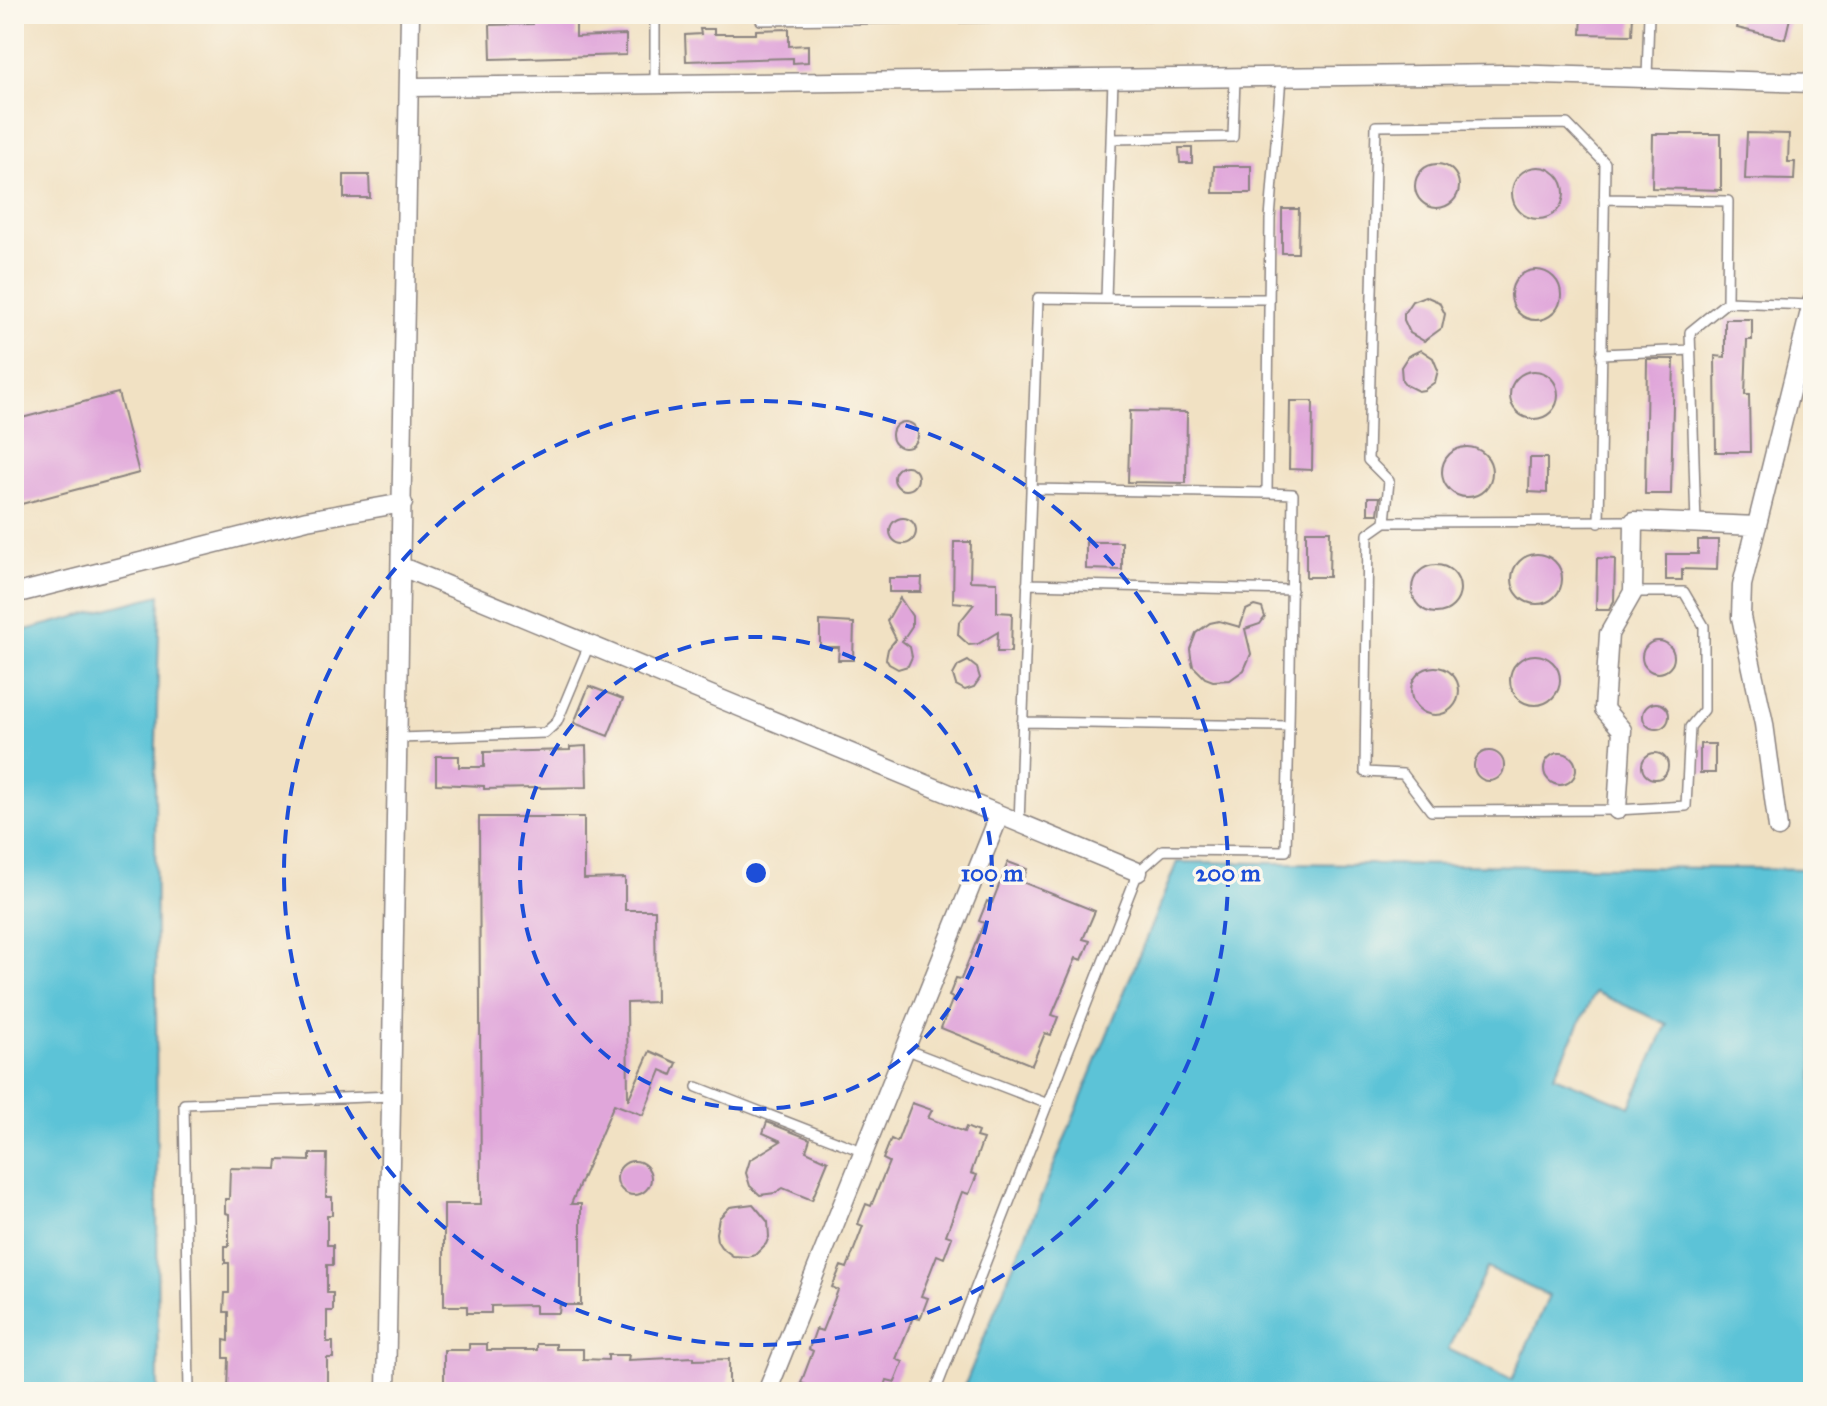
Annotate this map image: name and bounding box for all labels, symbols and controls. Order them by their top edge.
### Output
text: 100 m [961,858,1024,888]
text: 200 m [1195,858,1261,888]
centre of rings [742,859,770,887]

